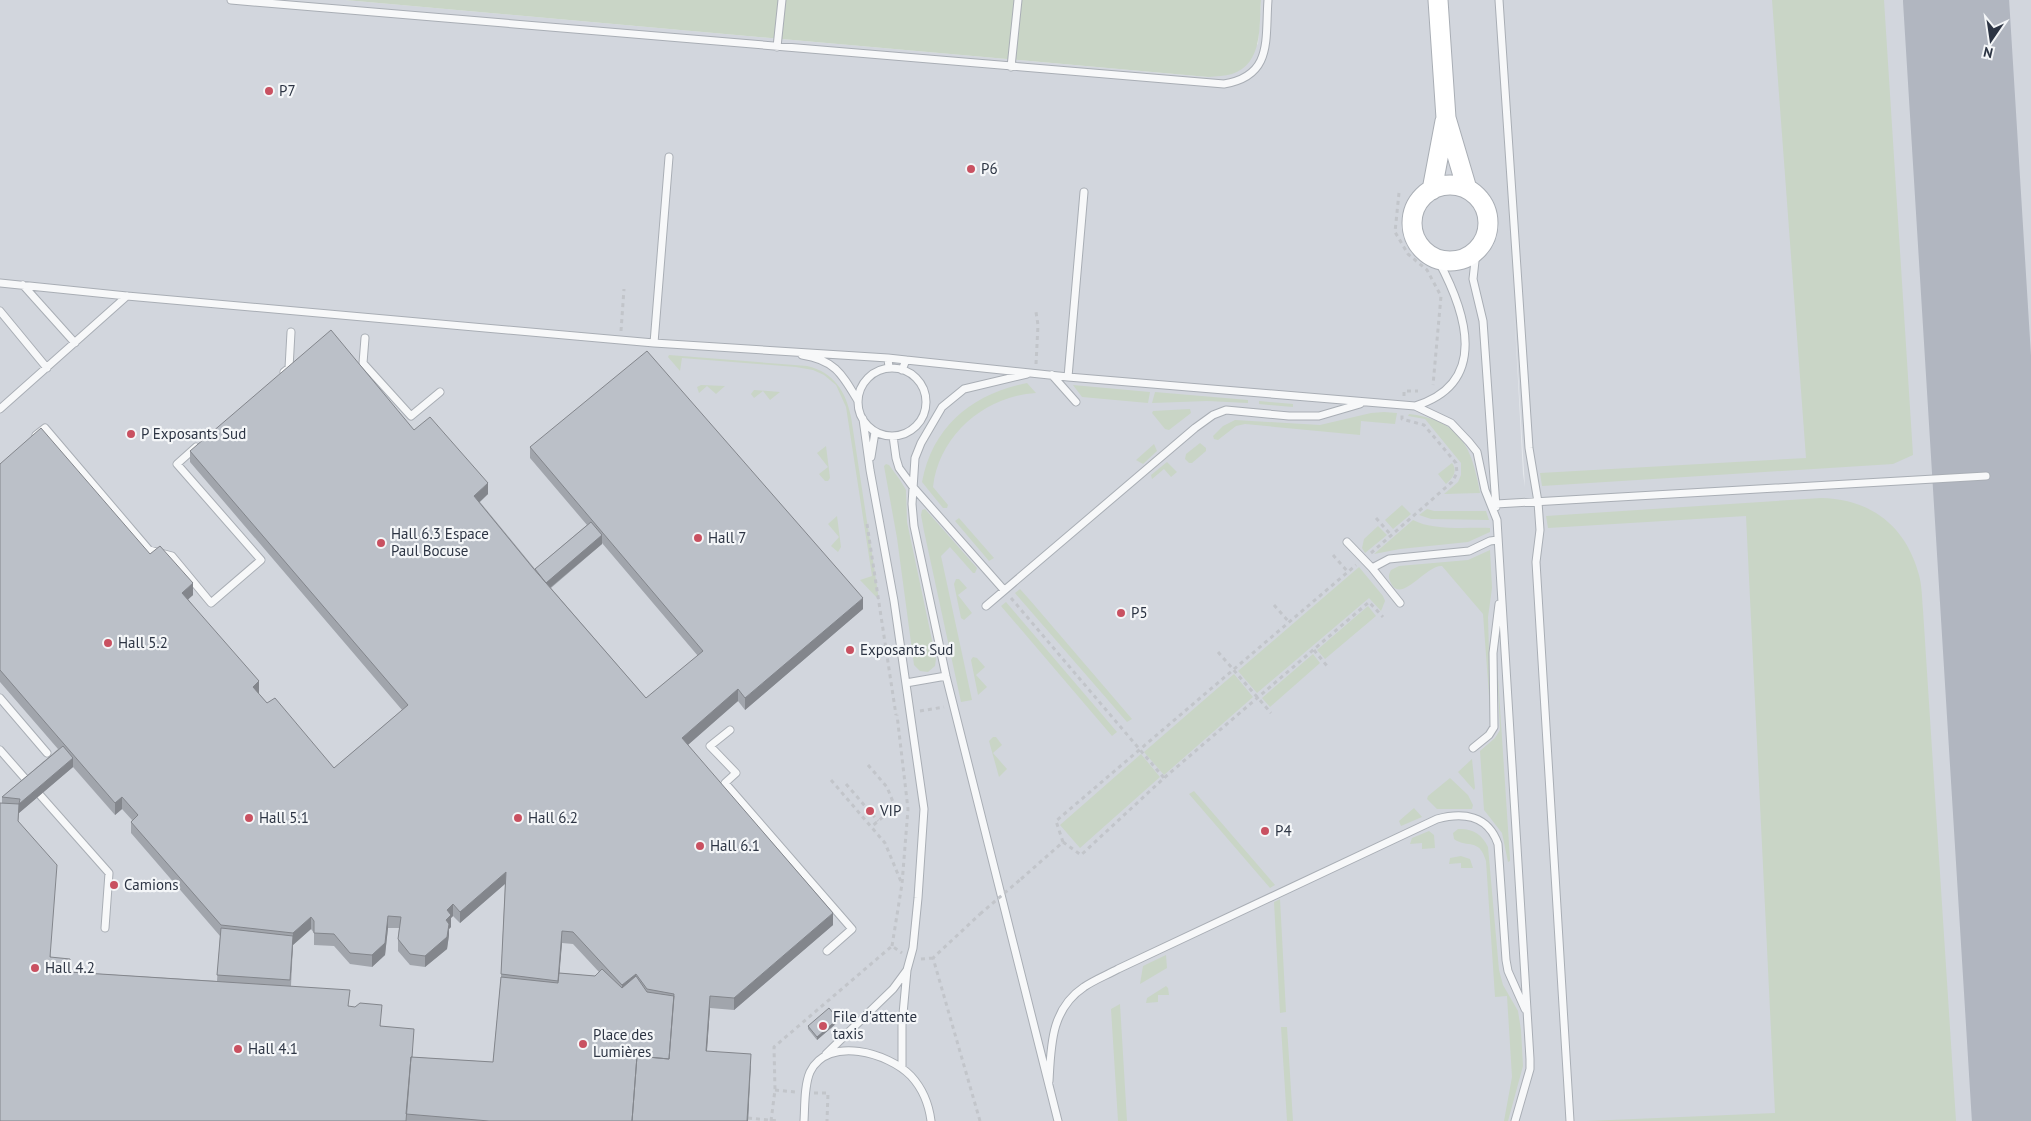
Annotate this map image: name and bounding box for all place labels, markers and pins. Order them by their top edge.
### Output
place label: P7 [279,81,296,100]
marker: P7 [263,85,275,97]
place label: P6 [981,159,998,178]
marker: P6 [965,163,977,175]
place label: P Exposants Sud [141,424,246,443]
marker: P Exposants Sud [125,428,137,440]
place label: Hall 6.3 Espace Paul Bocuse [391,524,489,560]
place label: Hall 7 [708,528,746,547]
marker: Hall 7 [692,532,704,544]
marker: Hall 6.3 Espace Paul Bocuse [375,537,387,549]
place label: P5 [1131,603,1148,622]
marker: P5 [1115,607,1127,619]
place label: Hall 5.2 [118,633,168,652]
marker: Hall 5.2 [102,637,114,649]
place label: Exposants Sud [860,640,953,659]
marker: Exposants Sud [844,644,856,656]
place label: VIP [879,801,901,820]
marker: VIP [864,805,876,817]
place label: Hall 5.1 [259,808,309,827]
place label: Hall 6.2 [528,808,578,827]
marker: Hall 5.1 [243,812,255,824]
marker: Hall 6.2 [512,812,524,824]
place label: P4 [1275,821,1292,840]
marker: P4 [1259,825,1271,837]
place label: Hall 6.1 [710,836,760,855]
marker: Hall 6.1 [694,840,706,852]
place label: Camions [124,875,179,894]
marker: Camions [108,879,120,891]
place label: Hall 4.2 [45,958,95,977]
marker: Hall 4.2 [29,962,41,974]
place label: File d'attente taxis [833,1007,917,1043]
marker: File d'attente taxis [817,1020,829,1032]
place label: Place des Lumières [593,1025,653,1061]
marker: Place des Lumières [577,1038,589,1050]
place label: Hall 4.1 [248,1039,298,1058]
marker: Hall 4.1 [232,1043,244,1055]

